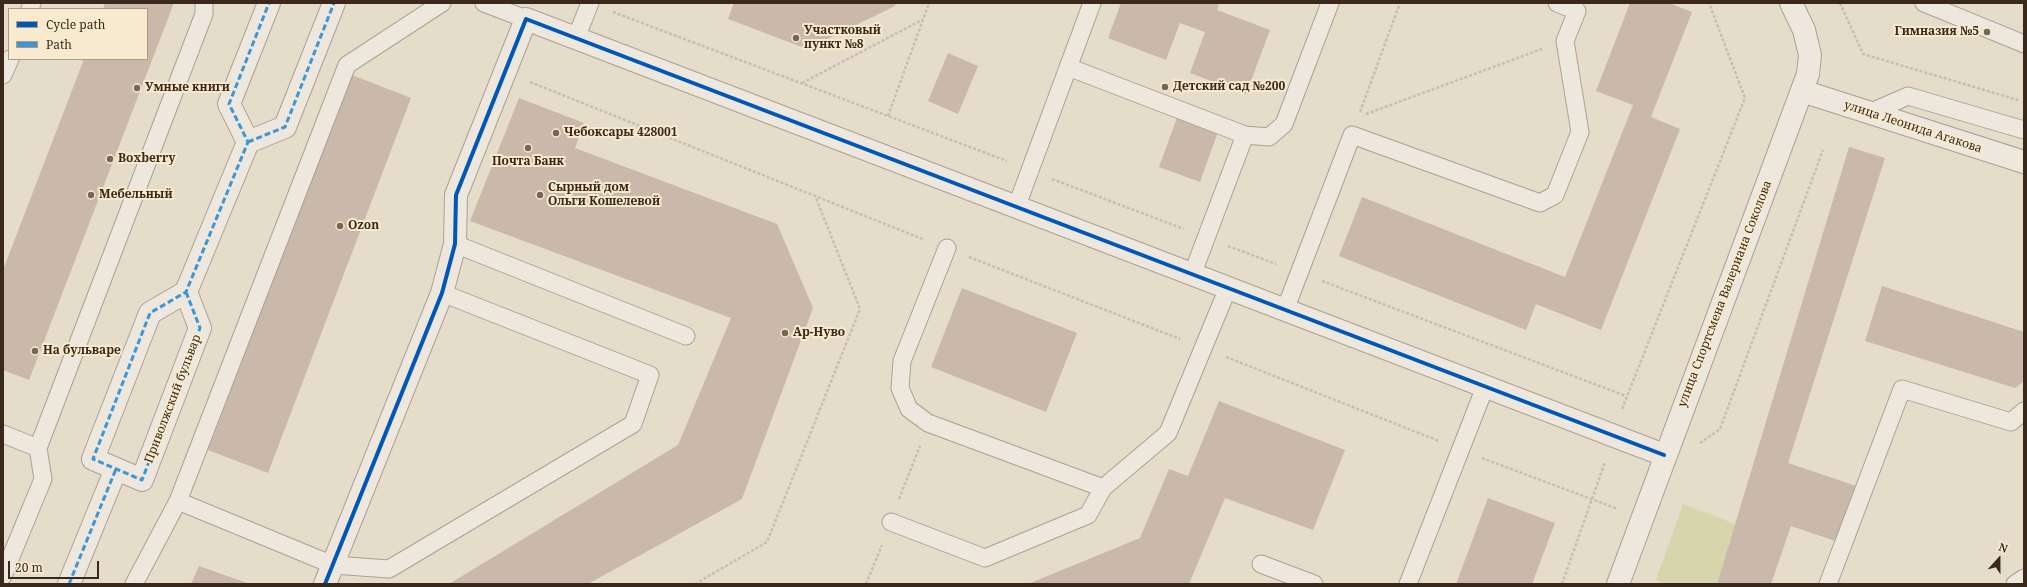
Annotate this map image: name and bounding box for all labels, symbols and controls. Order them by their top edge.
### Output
legend [8,8,148,60]
text: Cycle path [46,16,105,33]
place label: Участковый пункт №8 [804,24,881,52]
place label: Гимназия №5 [1895,25,1979,39]
marker: Гимназия №5 [1982,27,1992,37]
marker: Участковый пункт №8 [791,33,801,43]
text: Path [46,36,72,53]
place label: Детский сад №200 [1173,80,1285,94]
place label: Умные книги [145,81,230,95]
marker: Детский сад №200 [1160,82,1170,92]
marker: Умные книги [132,83,142,93]
street label: улица Леонида Агакова [1842,98,1984,156]
place label: Чебоксары 428001 [564,126,678,140]
marker: Чебоксары 428001 [551,128,561,138]
marker: Почта Банк [523,143,533,153]
place label: Boxberry [118,152,175,166]
marker: Boxberry [105,154,115,164]
place label: Почта Банк [492,155,564,169]
street label: улица Спортсмена Валериана Соколова [1675,179,1775,409]
place label: Сырный дом Ольги Кошелевой [548,181,660,209]
place label: Мебельный [99,188,173,202]
marker: Мебельный [86,190,96,200]
marker: Сырный дом Ольги Кошелевой [535,190,545,200]
place label: Ozon [348,219,379,233]
marker: Ozon [335,221,345,231]
place label: Ар-Нуво [793,326,845,340]
marker: Ар-Нуво [780,328,790,338]
street label: Приволжский бульвар [142,333,204,465]
place label: На бульваре [43,344,121,358]
marker: На бульваре [30,346,40,356]
north arrow [1979,539,2019,579]
text: N [1997,539,2010,556]
scale bar [10,553,101,579]
text: 20 m [15,559,43,576]

